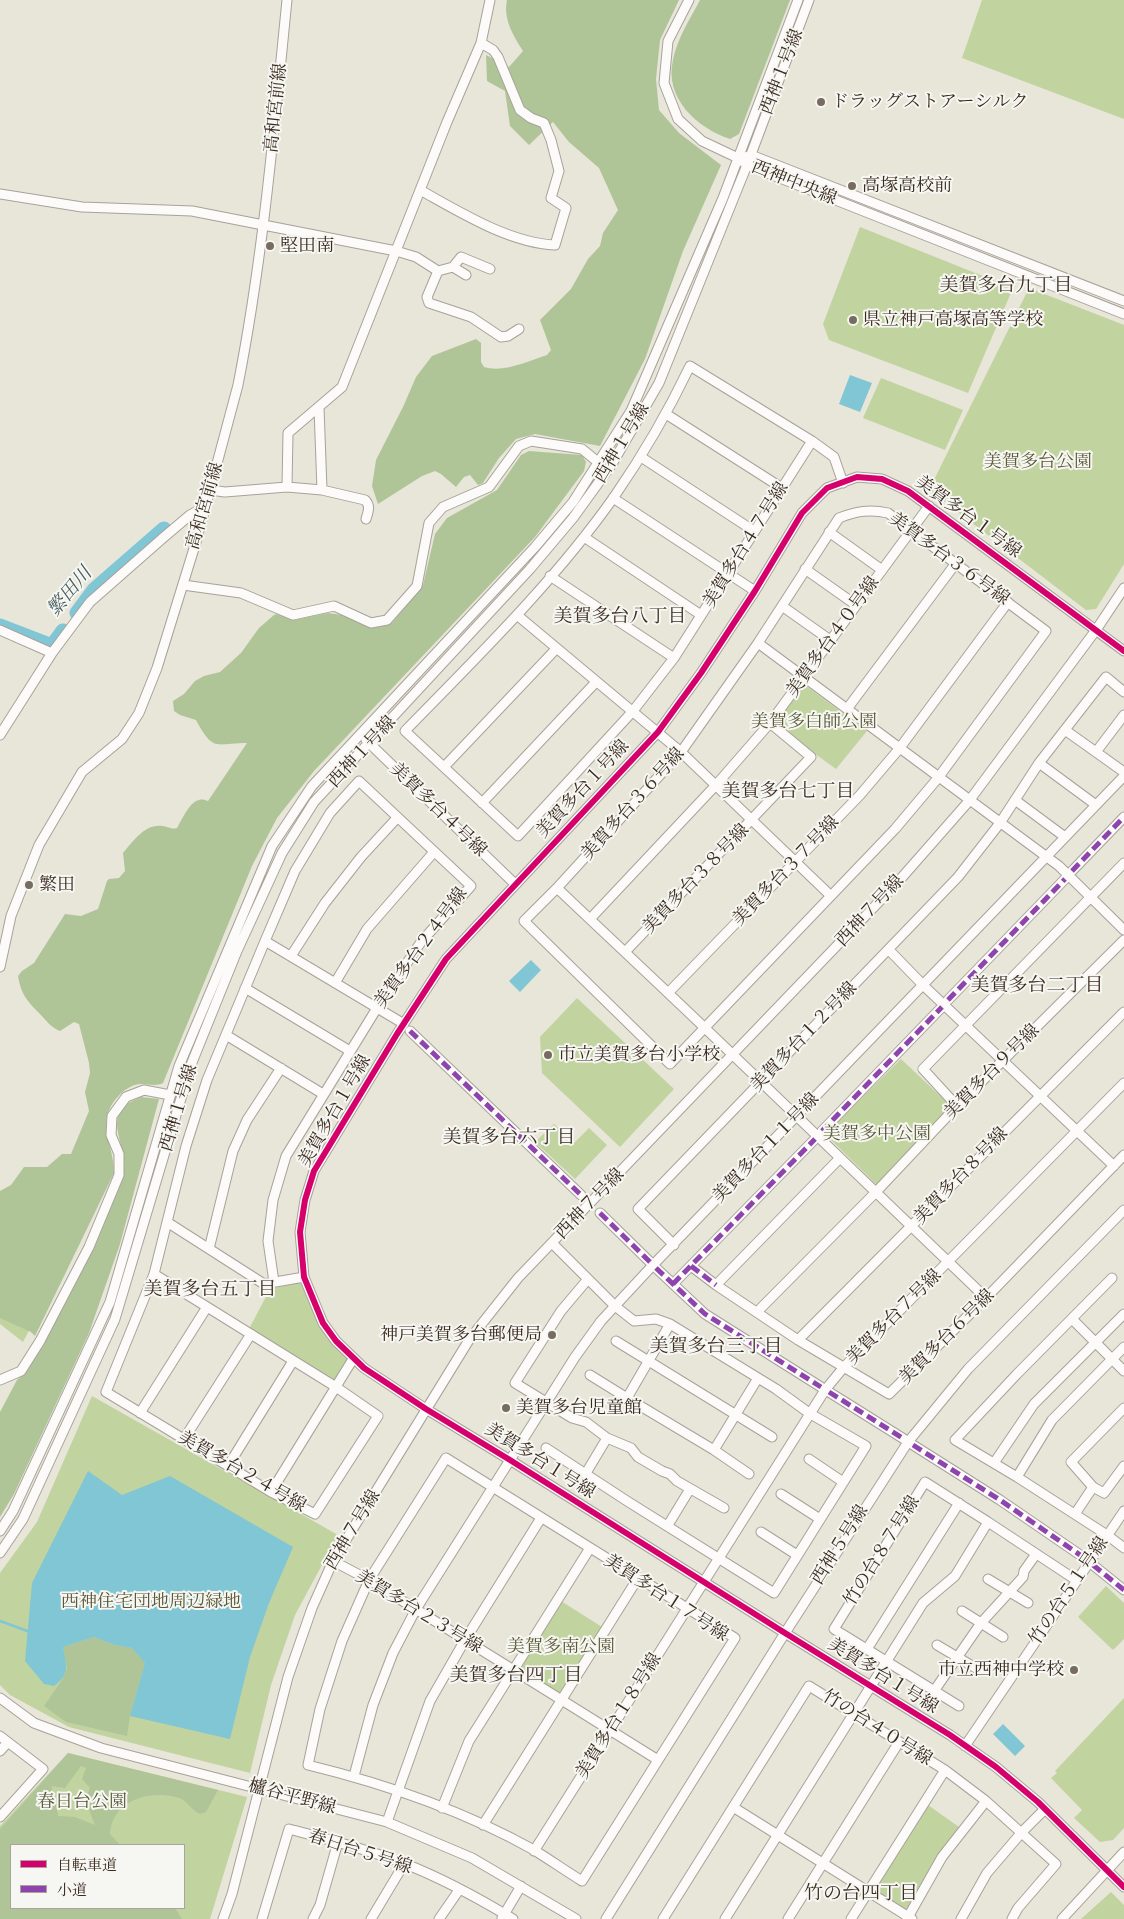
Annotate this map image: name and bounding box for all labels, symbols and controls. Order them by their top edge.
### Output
street label: 西神１号線 [756,26,808,118]
street label: 高和宮前線 [261,62,291,154]
place label: ドラッグストアーシルク [831,91,1028,113]
marker: ドラッグストアーシルク [815,96,827,108]
street label: 西神中央線 [748,156,840,210]
place label: 高塚高校前 [862,175,952,197]
marker: 高塚高校前 [846,180,858,192]
place label: 堅田南 [280,235,334,257]
marker: 堅田南 [264,240,276,252]
district label: 美賀多台九丁目 [940,275,1072,297]
place label: 県立神戸高塚高等学校 [863,309,1043,331]
marker: 県立神戸高塚高等学校 [847,314,859,326]
street label: 西神１号線 [590,399,654,487]
park label: 美賀多台公園 [984,451,1092,473]
street label: 高和宮前線 [182,460,228,552]
street label: 美賀多台１号線 [911,471,1025,563]
street label: 美賀多台４７号線 [699,478,793,612]
street label: 美賀多台３６号線 [884,508,1014,610]
water label: 繁田川 [43,563,97,621]
street label: 美賀多台４０号線 [782,572,884,702]
district label: 美賀多台八丁目 [554,606,686,628]
park label: 美賀多白師公園 [751,711,877,733]
street label: 西神１号線 [323,712,401,792]
street label: 美賀多台１号線 [532,736,634,842]
street label: 美賀多台３６号線 [577,743,689,865]
street label: 美賀多台４号線 [385,758,491,862]
district label: 美賀多台七丁目 [722,781,854,803]
street label: 美賀多台３７号線 [728,812,844,930]
street label: 美賀多台３８号線 [638,820,754,938]
street label: 西神７号線 [831,871,909,951]
place label: 繁田 [39,874,75,896]
marker: 繁田 [23,879,35,891]
street label: 美賀多台２４号線 [370,883,472,1013]
district label: 美賀多台二丁目 [971,975,1103,997]
street label: 美賀多台１２号線 [746,978,862,1096]
street label: 美賀多台９号線 [940,1020,1044,1124]
place label: 市立美賀多台小学校 [558,1044,720,1066]
marker: 市立美賀多台小学校 [542,1049,554,1061]
street label: 美賀多台１号線 [294,1051,376,1171]
street label: 西神１号線 [156,1062,202,1154]
street label: 美賀多台１１号線 [708,1089,824,1207]
park label: 美賀多中公園 [823,1123,931,1145]
street label: 美賀多台８号線 [909,1123,1013,1229]
district label: 美賀多台六丁目 [443,1127,575,1149]
street label: 西神７号線 [551,1164,629,1244]
street label: 美賀多台７号線 [842,1265,946,1369]
district label: 美賀多台五丁目 [144,1279,276,1301]
street label: 美賀多台６号線 [895,1285,999,1389]
place label: 神戸美賀多台郵便局 [380,1324,542,1346]
marker: 神戸美賀多台郵便局 [546,1329,558,1341]
district label: 美賀多台三丁目 [650,1336,782,1358]
place label: 美賀多台児童館 [516,1397,642,1419]
marker: 美賀多台児童館 [500,1402,512,1414]
street label: 美賀多台１号線 [481,1418,599,1504]
street label: 美賀多台２４号線 [174,1427,310,1517]
street label: 西神７号線 [321,1486,385,1574]
street label: 竹の台８７号線 [839,1492,925,1610]
street label: 西神５号線 [807,1501,873,1589]
street label: 竹の台５１号線 [1025,1533,1113,1649]
street label: 美賀多台１７号線 [600,1550,732,1646]
street label: 美賀多台２３号線 [352,1566,486,1658]
park label: 西神住宅団地周辺緑地 [61,1591,241,1613]
street label: 美賀多台１号線 [824,1633,942,1719]
park label: 美賀多南公園 [507,1636,615,1658]
street label: 美賀多台１８号線 [572,1649,666,1783]
place label: 市立西神中学校 [938,1659,1064,1681]
marker: 市立西神中学校 [1068,1664,1080,1676]
district label: 美賀多台四丁目 [450,1665,582,1687]
street label: 竹の台４０号線 [818,1685,936,1771]
street label: 櫨谷平野線 [246,1775,338,1819]
park label: 春日台公園 [37,1791,127,1813]
street label: 春日台５号線 [305,1825,415,1879]
legend [10,1844,185,1909]
text: 自転車道 [57,1855,117,1874]
text: 小道 [57,1880,87,1899]
district label: 竹の台四丁目 [804,1883,918,1905]

